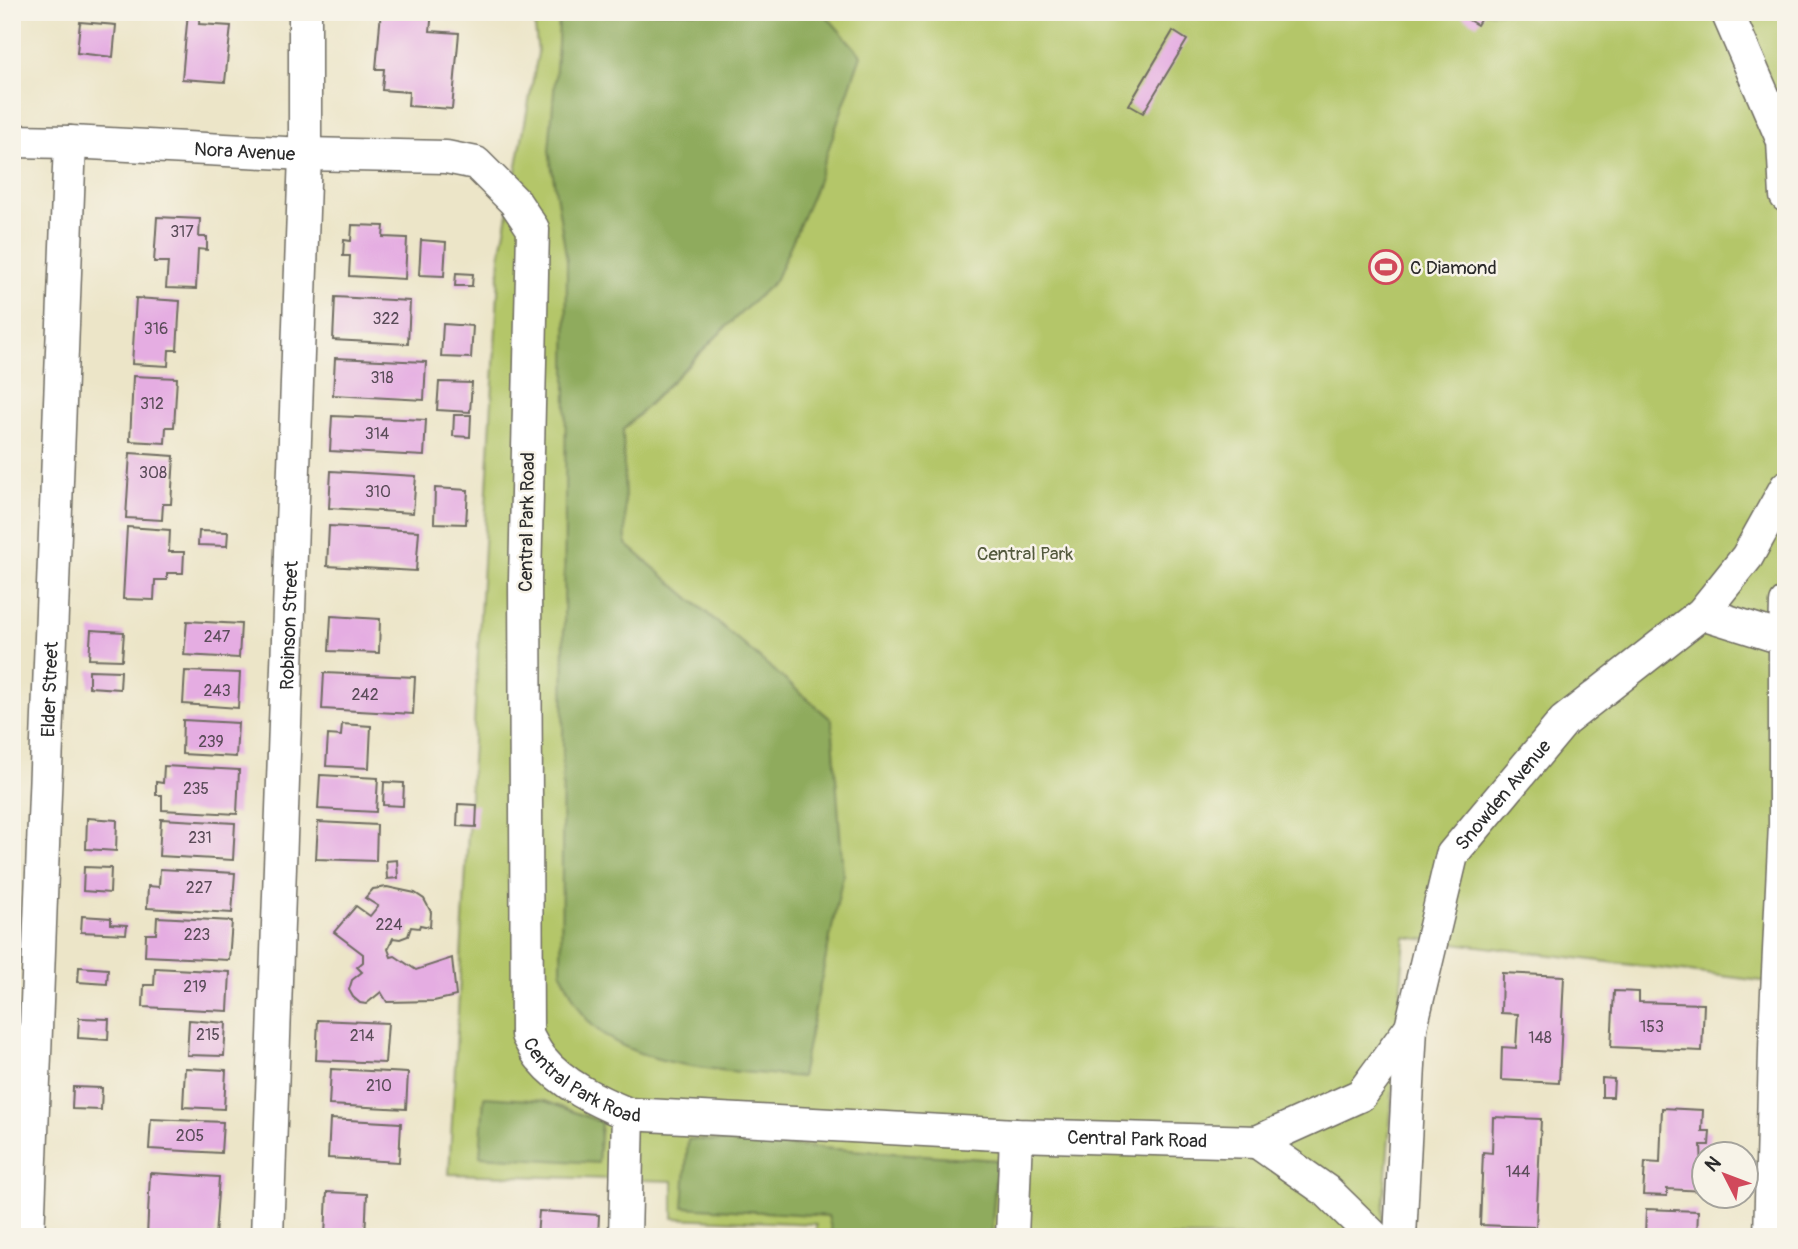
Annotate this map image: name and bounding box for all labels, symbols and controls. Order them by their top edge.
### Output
street label: Nora Avenue [194,137,297,167]
house number: 317 [170,222,194,242]
sports icon: C Diamond [1367,248,1405,286]
place label: C Diamond [1410,256,1497,280]
house number: 322 [373,309,399,329]
house number: 316 [144,319,168,339]
house number: 318 [370,368,394,388]
house number: 312 [140,394,164,414]
house number: 314 [365,424,389,444]
street label: Central Park Road [514,452,540,592]
house number: 308 [139,463,167,483]
house number: 310 [365,482,391,502]
park label: Central Park [977,542,1073,566]
street label: Robinson Street [275,560,304,690]
house number: 247 [204,627,231,647]
street label: Elder Street [36,641,64,738]
house number: 243 [203,681,231,701]
house number: 242 [351,685,379,705]
house number: 239 [198,732,224,752]
street label: Snowden Avenue [1450,734,1557,855]
house number: 235 [183,779,209,799]
house number: 231 [188,828,212,848]
house number: 227 [186,878,213,898]
house number: 224 [375,915,403,935]
house number: 223 [184,925,210,945]
house number: 219 [183,977,207,997]
house number: 153 [1640,1017,1664,1037]
house number: 215 [196,1025,220,1045]
house number: 214 [350,1026,374,1046]
house number: 148 [1528,1028,1552,1048]
street label: Central Park Road [518,1033,642,1128]
house number: 210 [366,1076,392,1096]
street label: Central Park Road [1067,1125,1208,1154]
house number: 205 [176,1126,204,1146]
north arrow [1689,1140,1759,1210]
text: N [1700,1151,1726,1177]
house number: 144 [1506,1162,1530,1182]

